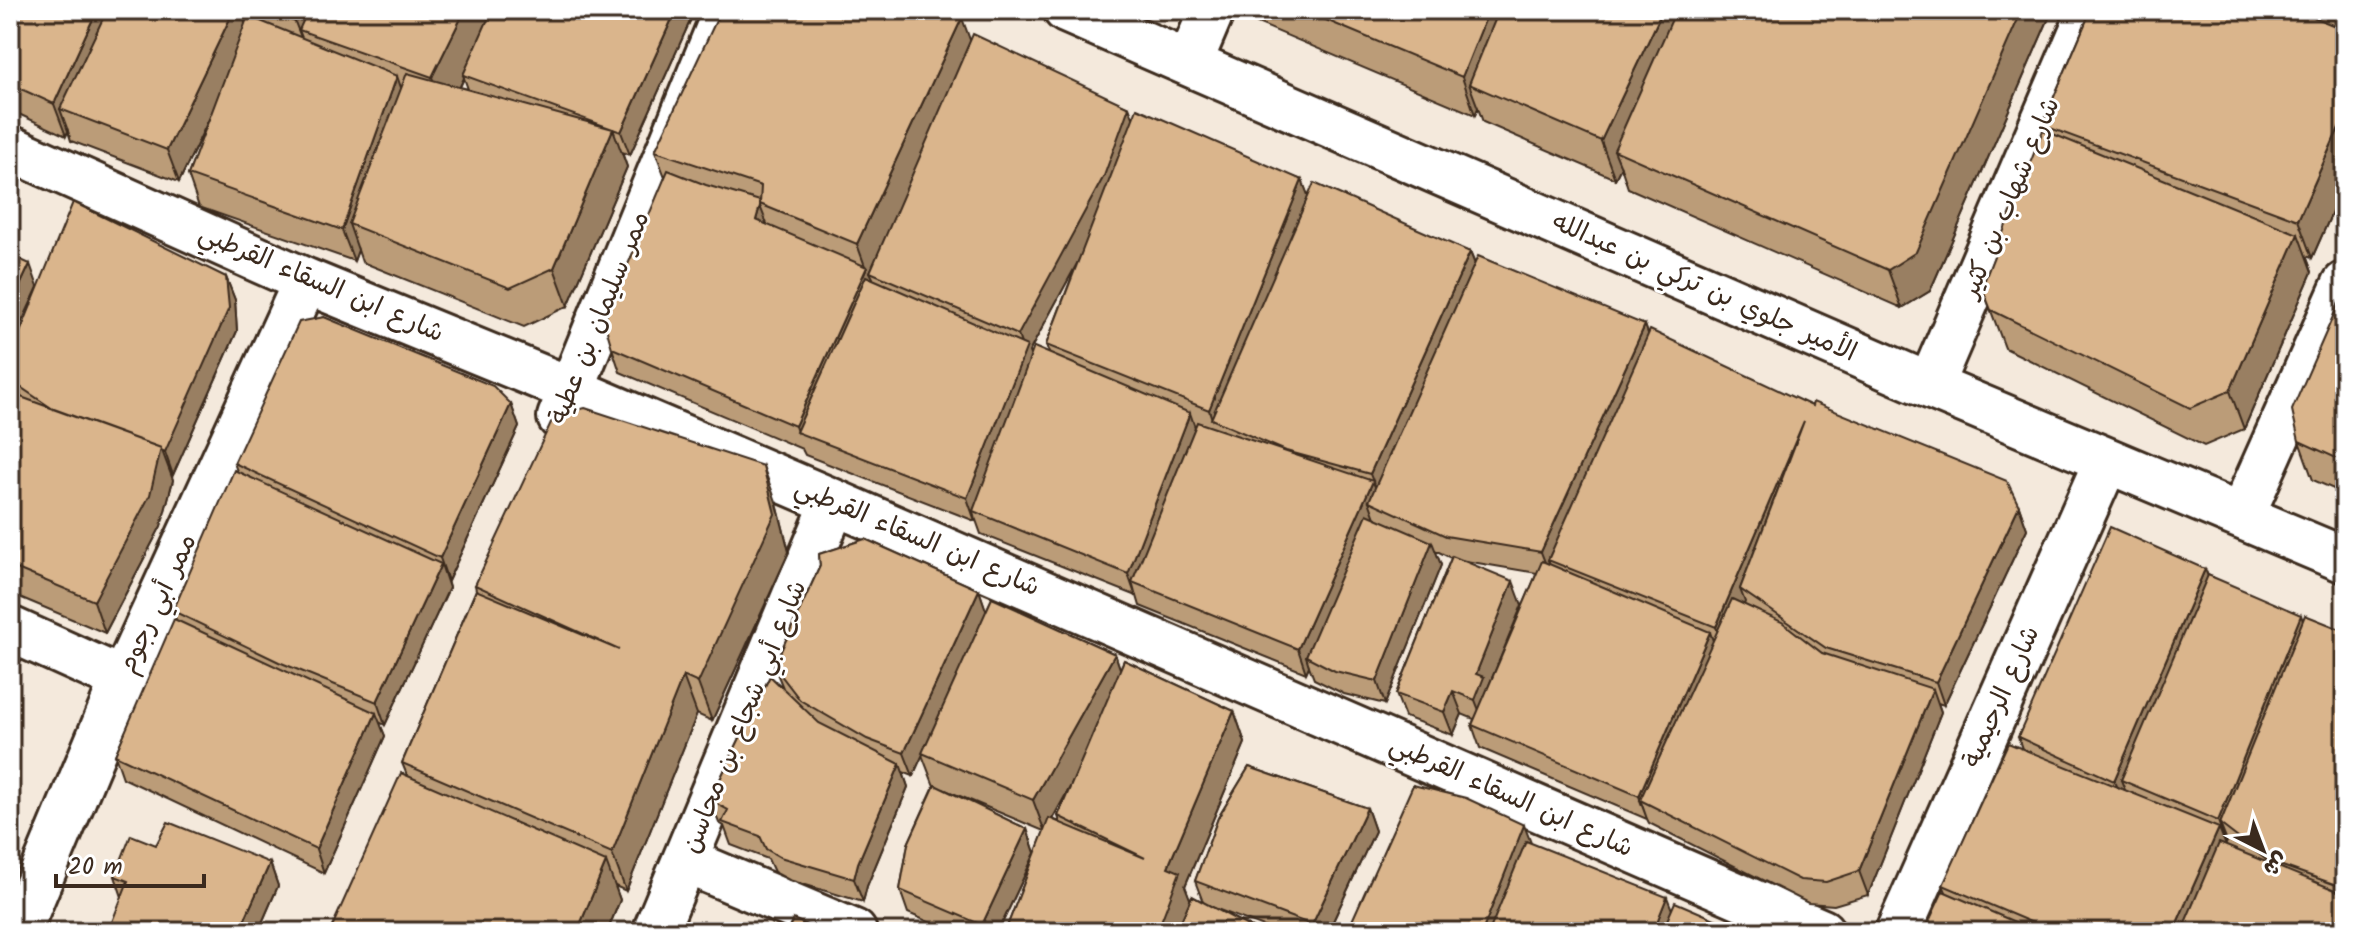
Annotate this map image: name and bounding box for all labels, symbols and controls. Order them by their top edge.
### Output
street label: شارع شهاب بن كثير [1949,91,2072,307]
street label: الأمير جلوي بن تركي بن عبدالله [1545,202,1863,374]
street label: ممر سليمان بن عطية [538,205,662,431]
street label: شارع ابن السقاء القرطبي [192,213,450,355]
street label: شارع ابن السقاء القرطبي [788,467,1046,609]
street label: ممر أبي رجوم [107,527,209,681]
street label: شارع أبي شجاع بن محاسن [671,574,819,860]
street label: شارع الرحيمية [1952,619,2052,775]
street label: شارع ابن السقاء القرطبي [1382,724,1640,870]
north arrow [2223,810,2303,890]
scale bar [56,838,204,888]
text: ش [2254,842,2295,884]
text: 20 m [68,848,123,887]

